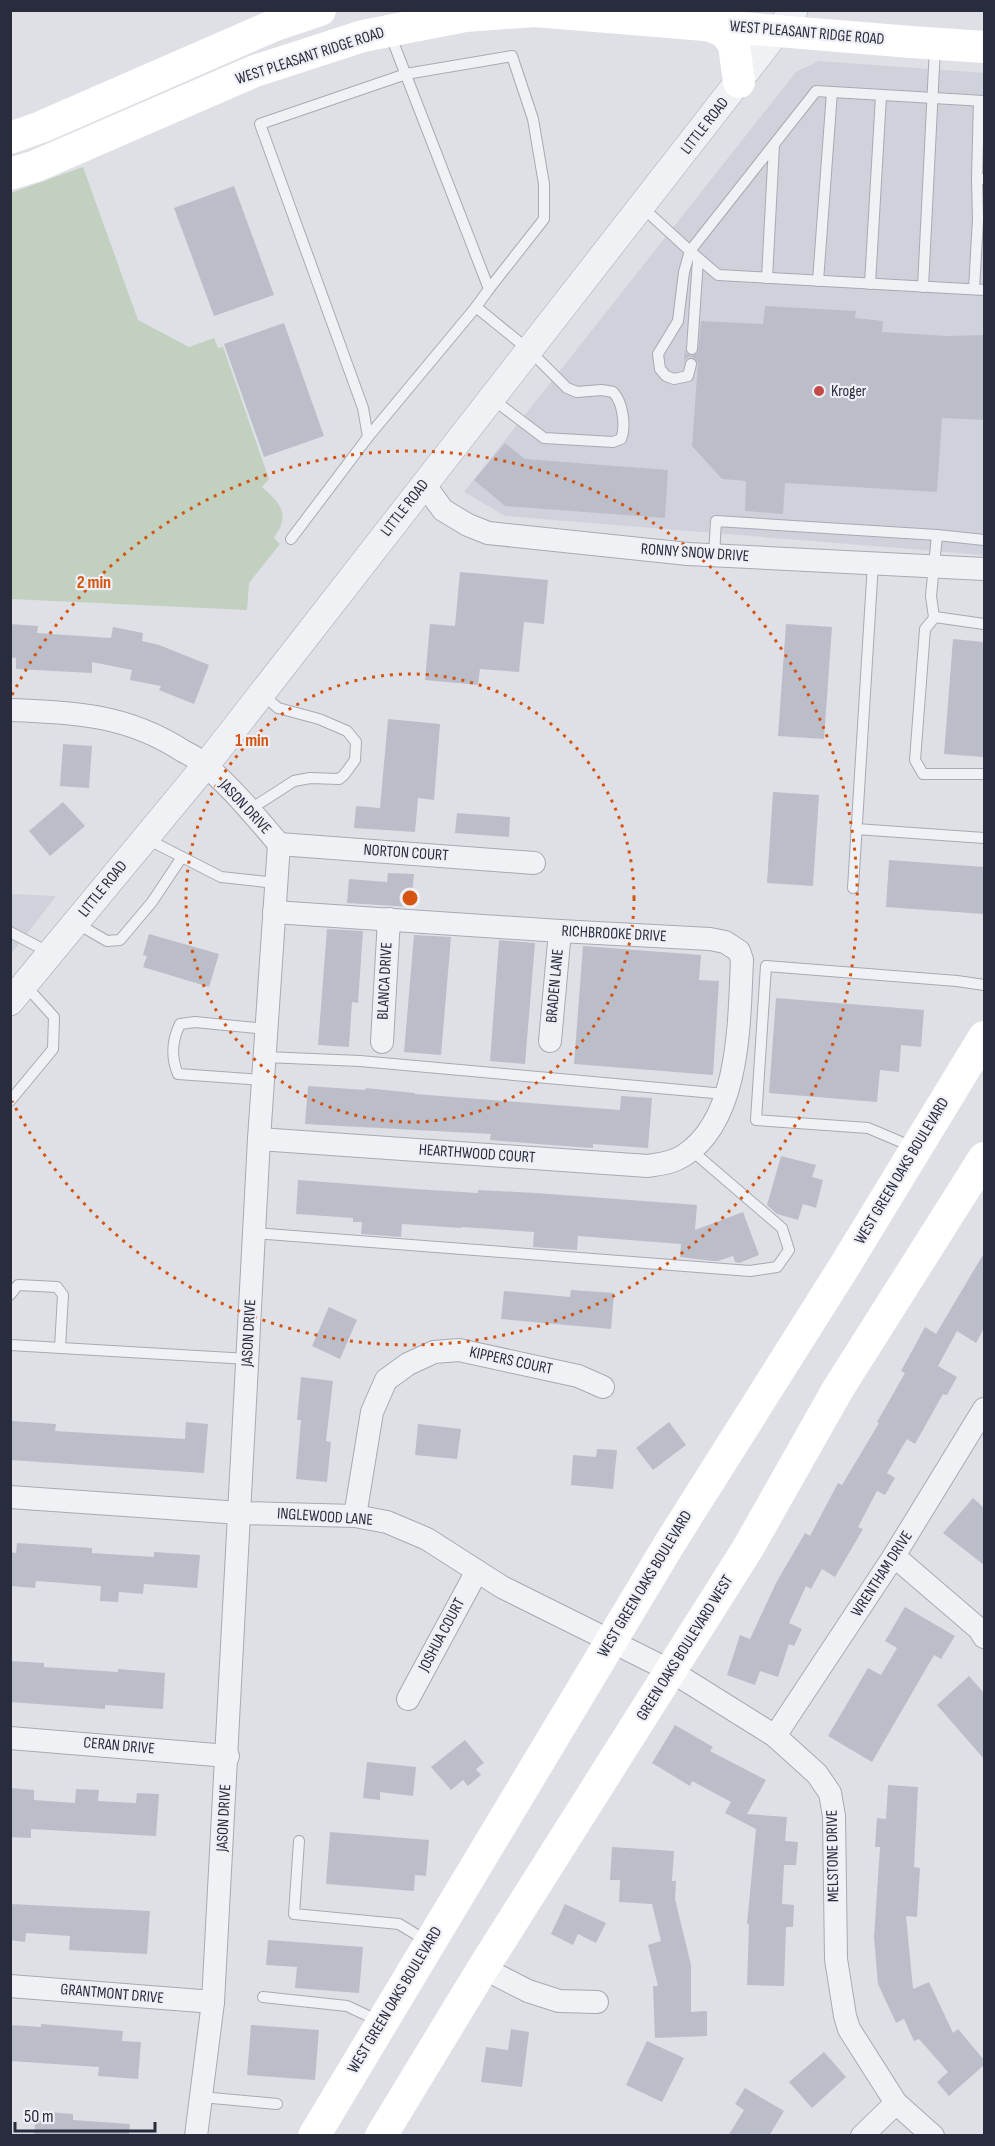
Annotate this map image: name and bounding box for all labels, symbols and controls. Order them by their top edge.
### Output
street label: WEST PLEASANT RIDGE ROAD [729,17,885,49]
street label: WEST PLEASANT RIDGE ROAD [233,23,387,89]
street label: LITTLE ROAD [677,94,733,158]
place label: Kroger [831,382,867,401]
marker: Kroger [812,384,826,398]
street label: LITTLE ROAD [377,476,433,540]
street label: RONNY SNOW DRIVE [640,540,750,566]
text: 2 min [77,572,111,593]
text: 1 min [235,730,269,751]
street label: JASON DRIVE [214,775,275,838]
street label: NORTON COURT [363,841,450,865]
street label: LITTLE ROAD [75,857,132,921]
centre of rings [400,888,420,908]
street label: RICHBROOKE DRIVE [561,922,667,946]
street label: BLANCA DRIVE [373,942,397,1020]
street label: BRADEN LANE [542,948,568,1024]
street label: WEST GREEN OAKS BOULEVARD [851,1094,953,1248]
street label: HEARTHWOOD COURT [418,1140,536,1168]
street label: JASON DRIVE [238,1299,260,1368]
street label: KIPPERS COURT [468,1343,555,1379]
street label: INGLEWOOD LANE [276,1504,374,1530]
street label: WEST GREEN OAKS BOULEVARD [594,1507,696,1661]
street label: WRENTHAM DRIVE [847,1528,917,1620]
street label: GREEN OAKS BOULEVARD WEST [633,1571,738,1724]
street label: JOSHUA COURT [414,1595,469,1676]
street label: CERAN DRIVE [83,1733,155,1759]
street label: JASON DRIVE [213,1784,235,1853]
street label: MELSTONE DRIVE [823,1810,843,1902]
street label: WEST GREEN OAKS BOULEVARD [344,1923,446,2077]
street label: GRANTMONT DRIVE [60,1980,164,2008]
scale bar [15,2095,154,2133]
text: 50 m [24,2106,54,2127]

